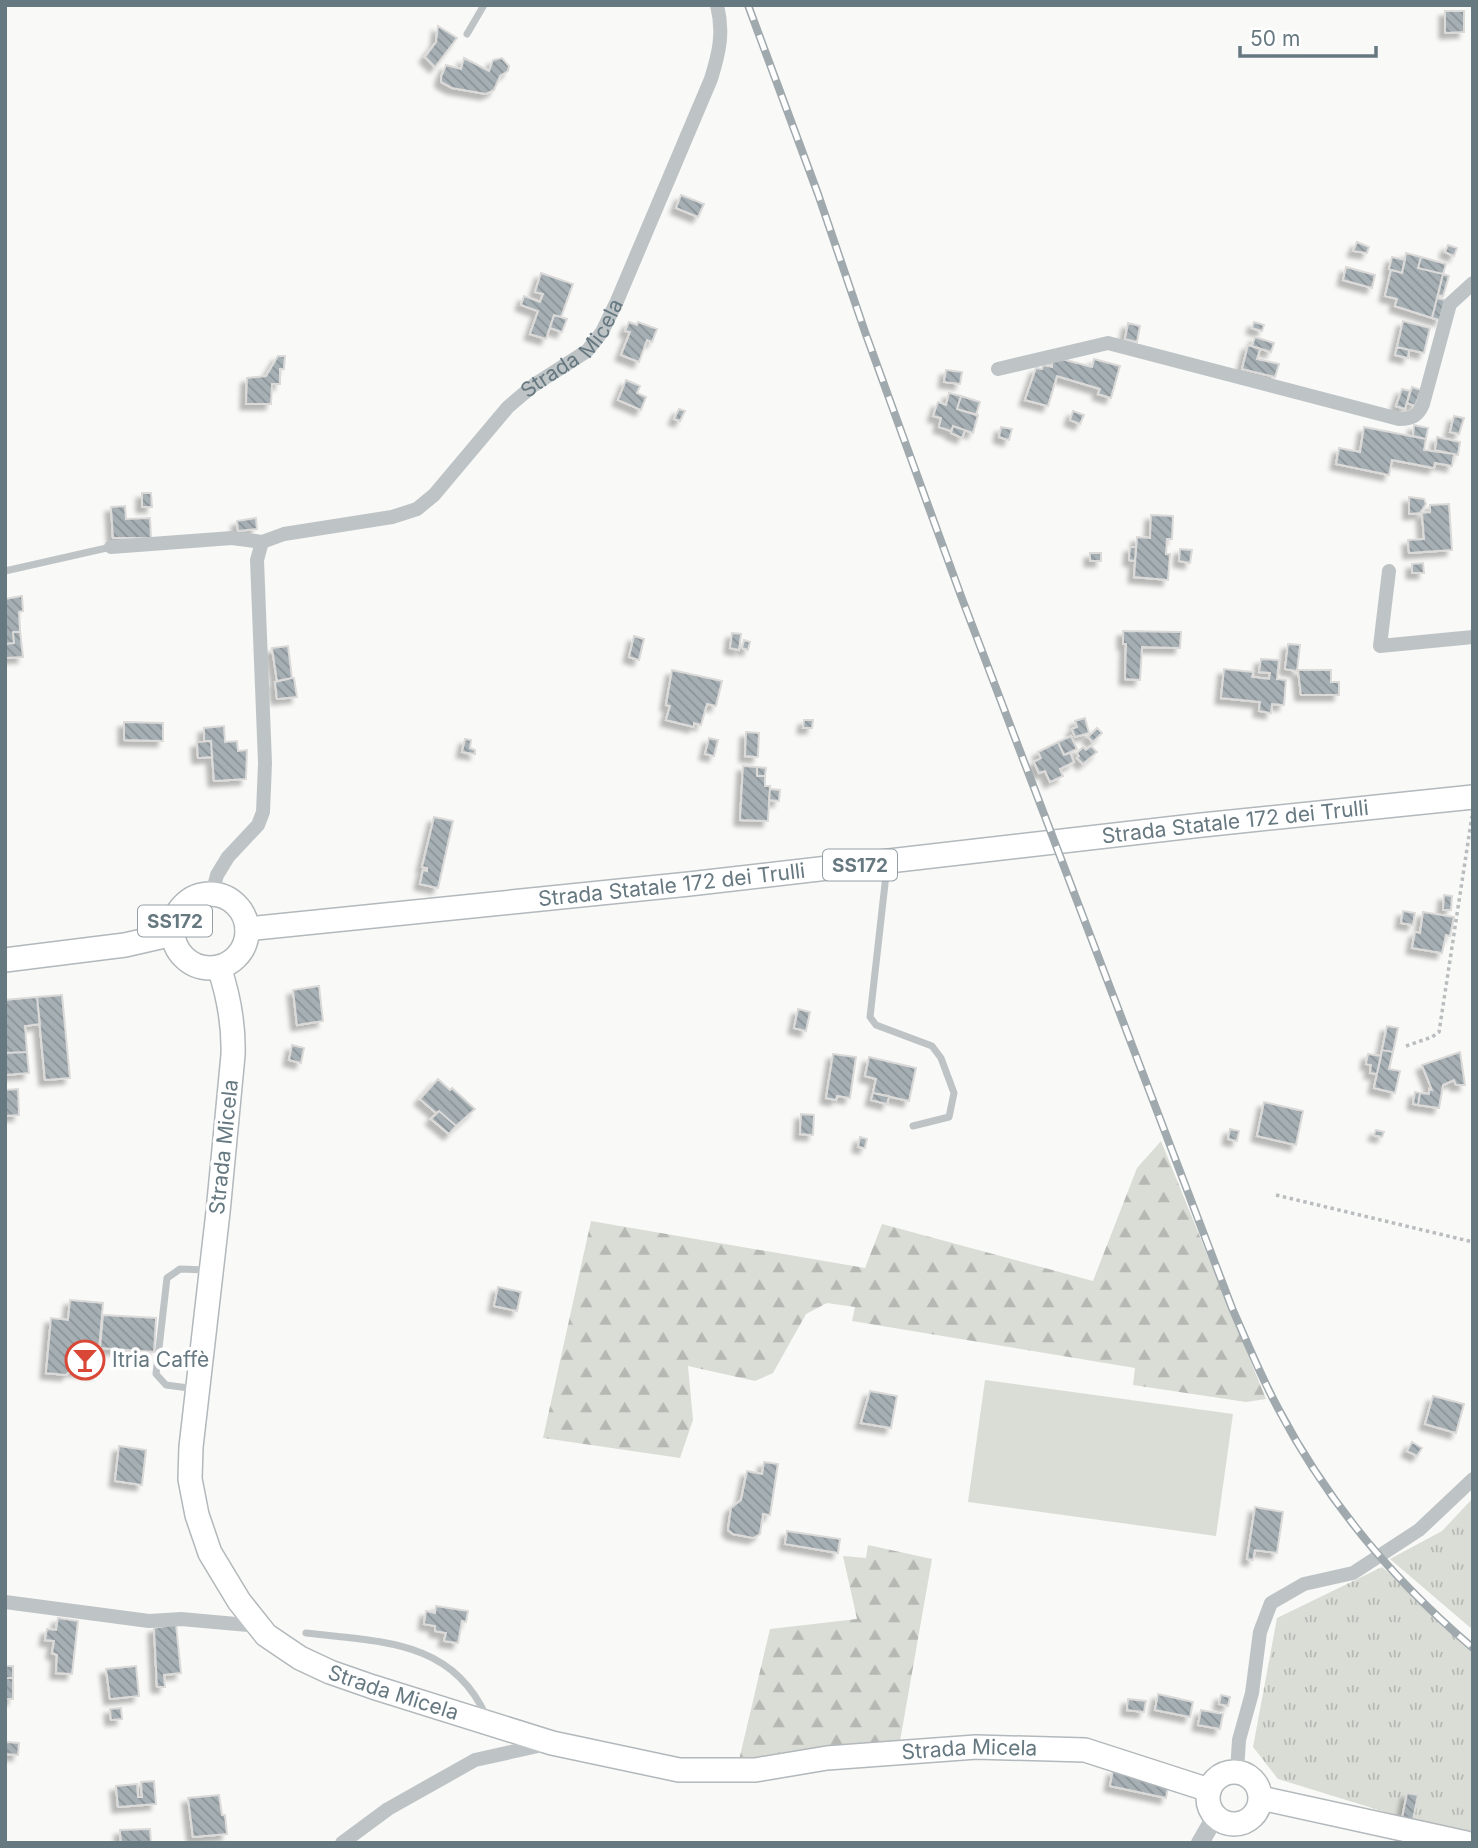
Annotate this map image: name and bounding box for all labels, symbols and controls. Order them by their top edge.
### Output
scale bar [1240,14,1376,58]
text: 50 m [1250,26,1300,51]
street label: Strada Micela [515,295,628,403]
street label: Strada Statale 172 dei Trulli [1100,795,1370,848]
road number: SS172 [823,850,897,880]
street label: Strada Statale 172 dei Trulli [537,858,806,911]
road number: SS172 [138,906,212,937]
street label: Strada Micela [204,1078,243,1216]
bar icon: Itria Caffè [64,1339,106,1381]
place label: Itria Caffè [112,1347,209,1372]
street label: Strada Micela [325,1659,462,1725]
street label: Strada Micela [901,1734,1038,1764]

